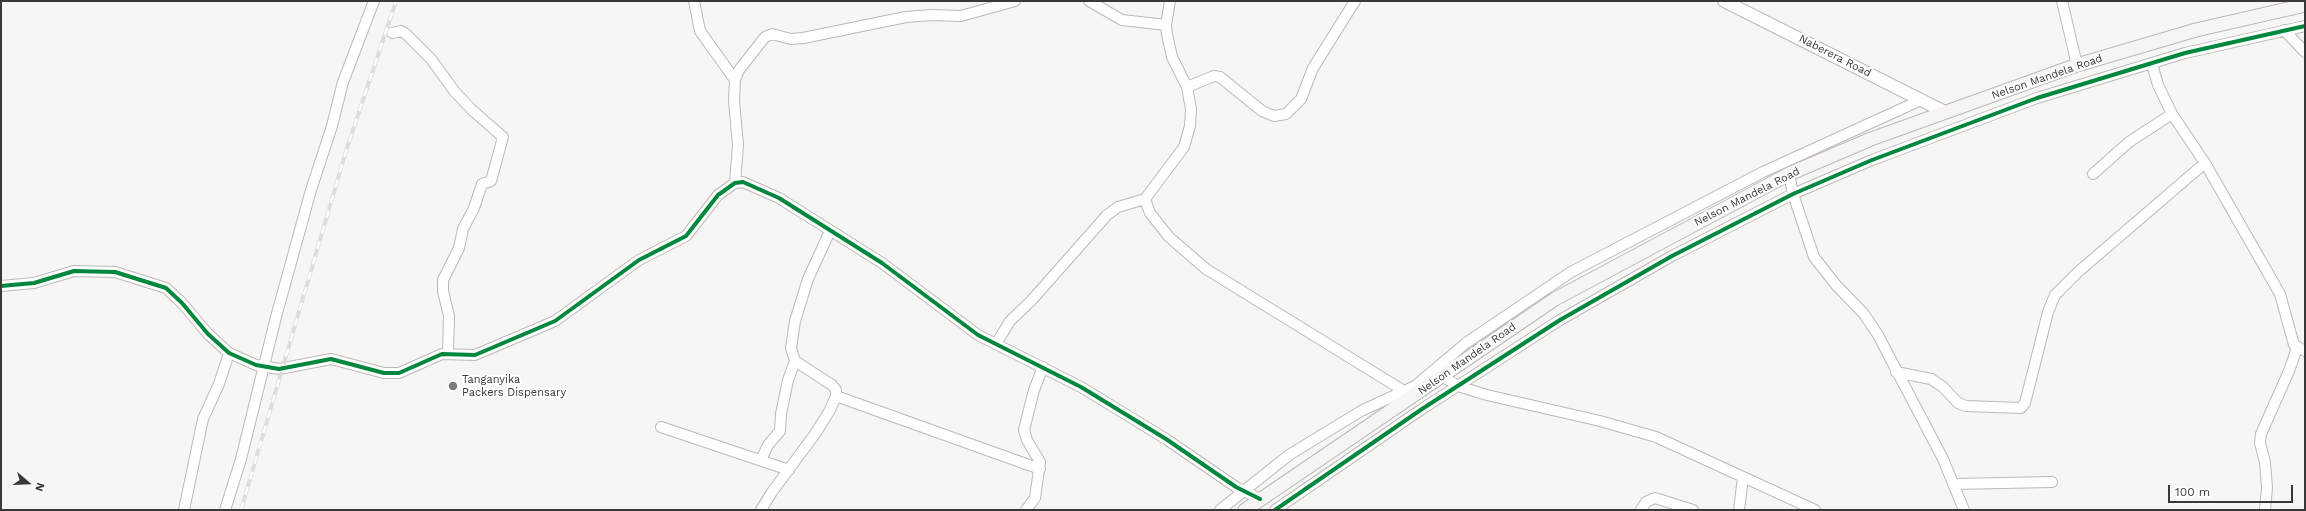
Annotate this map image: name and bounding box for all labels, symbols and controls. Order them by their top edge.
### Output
street label: Naberera Road [1797,32,1873,80]
street label: Nelson Mandela Road [1990,52,2104,102]
street label: Nelson Mandela Road [1692,165,1802,229]
street label: Nelson Mandela Road [1416,320,1518,398]
place label: Tanganyika Packers Dispensary [462,373,566,399]
marker: Tanganyika Packers Dispensary [447,380,459,392]
north arrow [8,463,48,503]
scale bar [2170,477,2295,503]
text: N [32,481,47,493]
text: 100 m [2175,485,2210,499]

